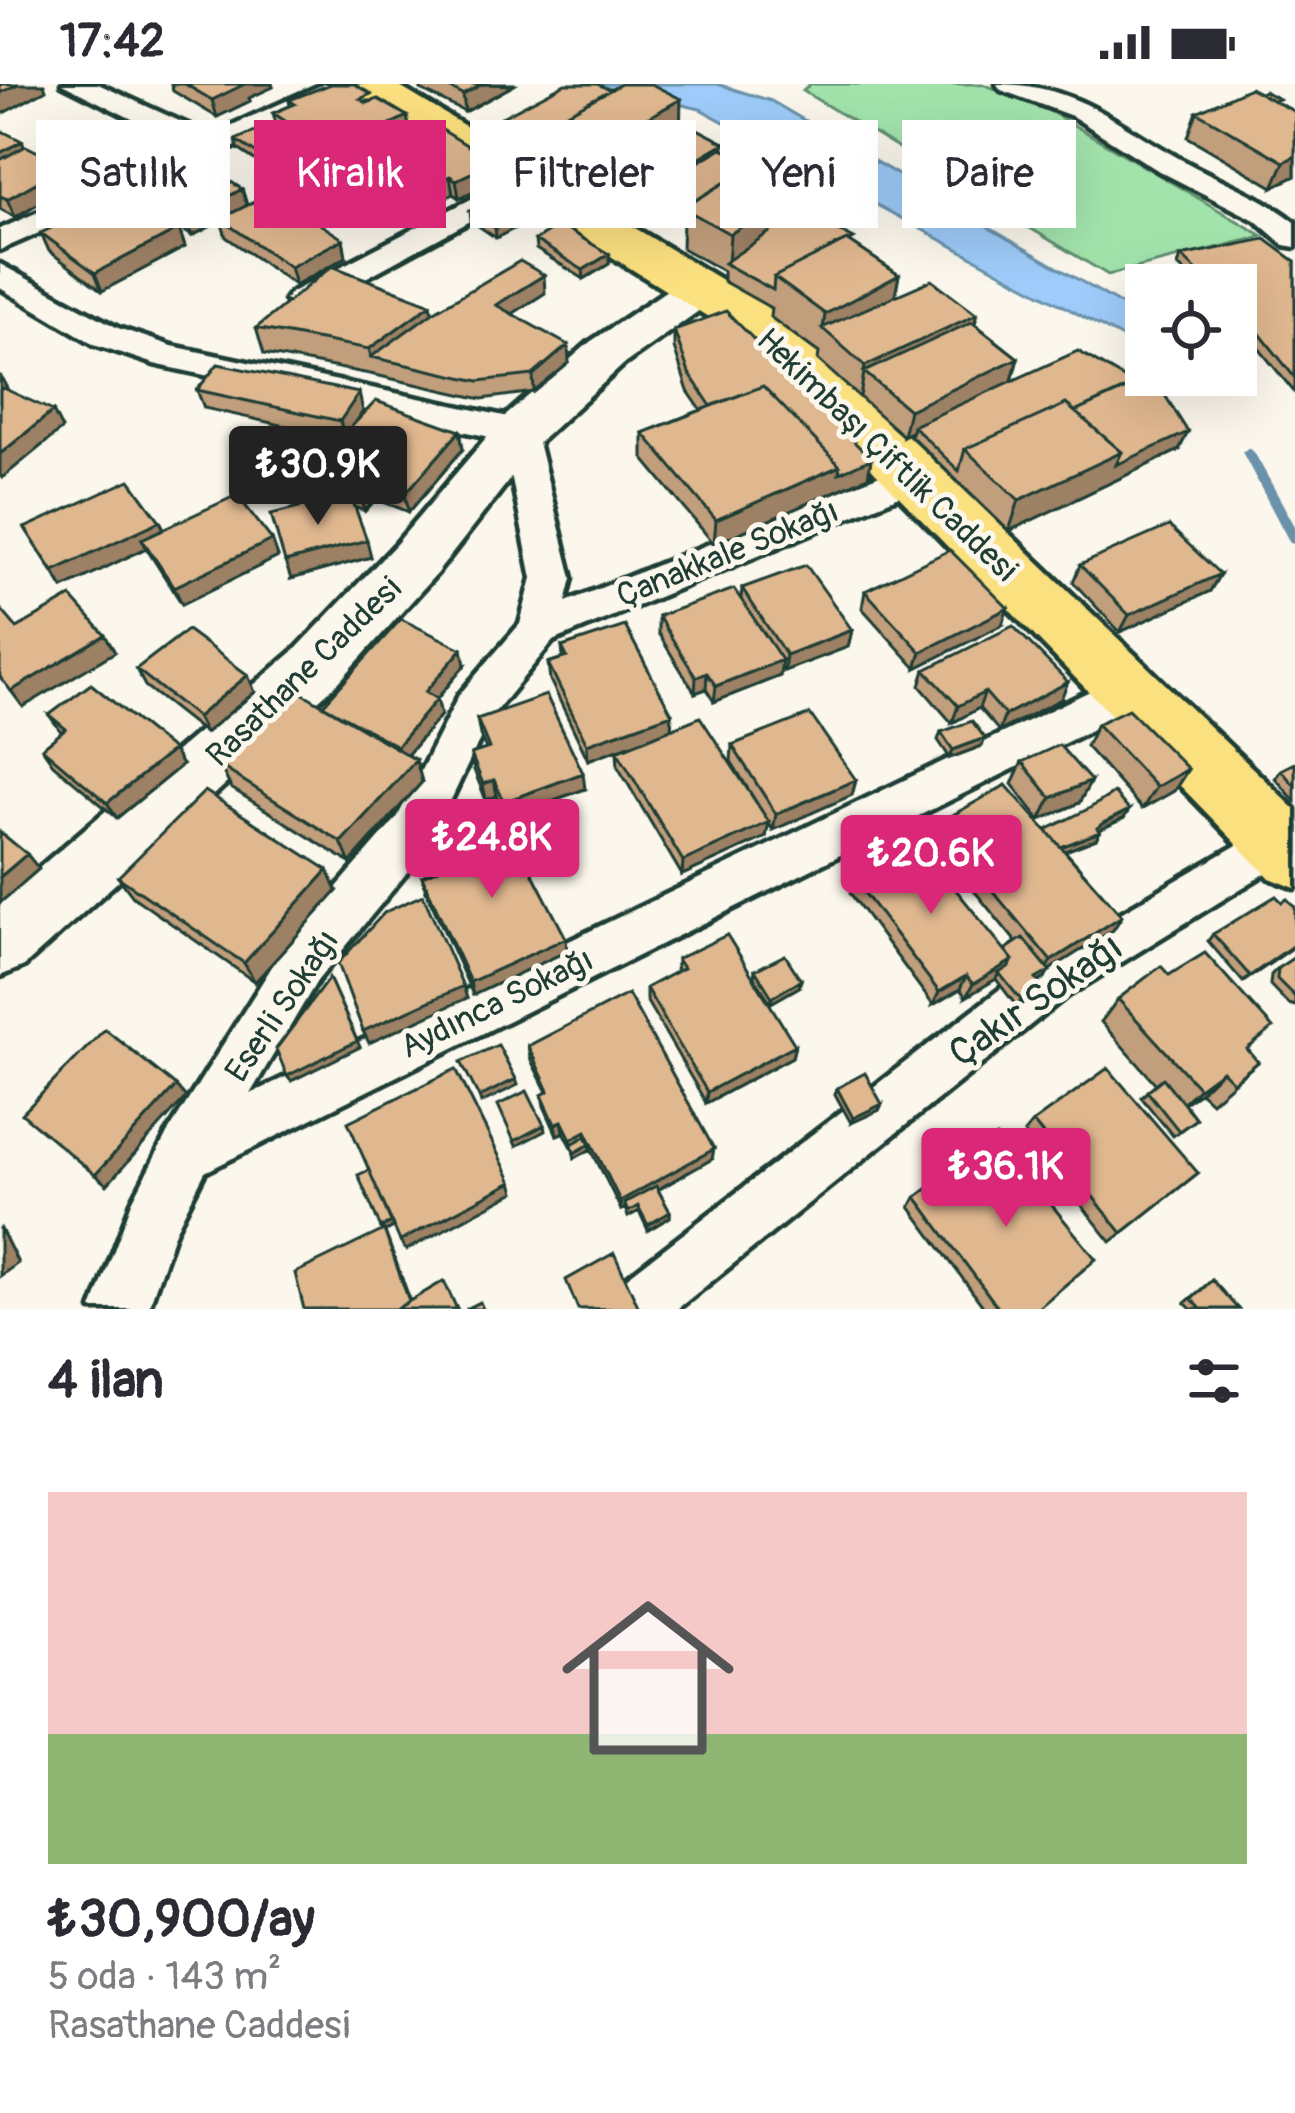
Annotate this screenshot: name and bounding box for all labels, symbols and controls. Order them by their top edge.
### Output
text: 17:42 [60,14,165,70]
chip: Satılık [36,120,230,228]
chip: Kiralık [254,120,446,228]
chip: Filtreler [470,120,696,228]
chip: Yeni [720,120,878,228]
chip: Daire [902,120,1076,228]
map controls [1125,264,1257,396]
button: locate [1125,264,1257,396]
street label: Hekimbaşı Çiftlik Caddesi [748,320,1026,590]
pin: ₺30.9K [220,426,416,528]
text: ₺30.9K [256,440,380,489]
street label: Çanakkale Sokağı [611,490,844,616]
street label: Rasathane Caddesi [198,569,410,776]
pin: ₺24.8K [394,799,590,901]
text: ₺24.8K [432,813,552,862]
pin: ₺20.6K [833,815,1029,917]
text: ₺20.6K [868,829,994,878]
street label: Eserli Sokağı [216,922,348,1090]
street label: Çakır Sokağı [940,923,1132,1078]
street label: Aydınca Sokağı [394,939,600,1068]
pin: ₺36.1K [908,1128,1104,1230]
text: ₺36.1K [948,1142,1064,1191]
icon: filters [1181,1348,1247,1414]
text: 4 ilan [48,1349,164,1413]
icon: home [540,1570,756,1786]
text: ₺30,900/ay [48,1888,315,1952]
text: 5 oda · 143 m² [48,1952,281,2001]
text: Rasathane Caddesi [48,2001,350,2050]

